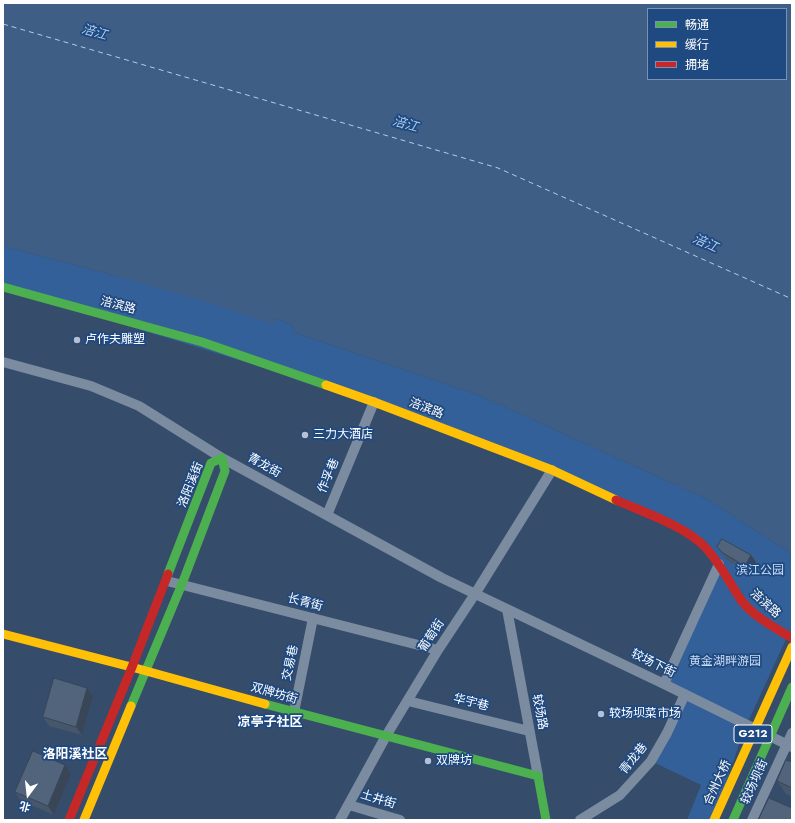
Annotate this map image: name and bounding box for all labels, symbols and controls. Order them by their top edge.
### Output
legend [647,8,787,80]
text: 畅通 [685,16,709,34]
water label: 涪江 [79,22,109,44]
text: 缓行 [685,36,709,54]
text: 拥堵 [685,56,709,74]
water label: 涪江 [390,114,420,136]
water label: 涪江 [690,232,720,256]
street label: 涪滨路 [99,294,137,318]
place label: 卢作夫雕塑 [85,333,145,347]
marker: 卢作夫雕塑 [72,335,82,345]
street label: 涪滨路 [407,396,445,422]
place label: 三力大酒店 [313,428,373,442]
marker: 三力大酒店 [300,430,310,440]
street label: 青龙街 [245,451,283,481]
street label: 作孚巷 [315,457,343,495]
street label: 洛阳溪街 [175,460,207,510]
park label: 滨江公园 [736,564,784,578]
street label: 涪滨路 [747,587,783,621]
street label: 长青街 [286,591,324,615]
street label: 葡萄街 [416,617,448,655]
street label: 交易巷 [280,644,302,682]
street label: 较场下街 [628,647,678,681]
park label: 黄金湖畔游园 [689,655,761,669]
street label: 双牌坊街 [249,680,299,708]
street label: 华宇巷 [452,692,490,714]
street label: 较场路 [528,693,550,731]
place label: 较场坝菜市场 [609,707,681,721]
marker: 较场坝菜市场 [596,709,606,719]
district label: 凉亭子社区 [238,715,302,731]
road number: G212 [734,725,772,743]
street label: 青龙巷 [617,740,651,778]
district label: 洛阳溪社区 [43,747,107,763]
place label: 双牌坊 [436,754,472,768]
marker: 双牌坊 [423,756,433,766]
street label: 较场坝街 [739,757,771,807]
street label: 合州大桥 [701,758,735,808]
north arrow [8,775,48,815]
street label: 土井街 [359,788,397,812]
text: 北 [18,797,32,816]

